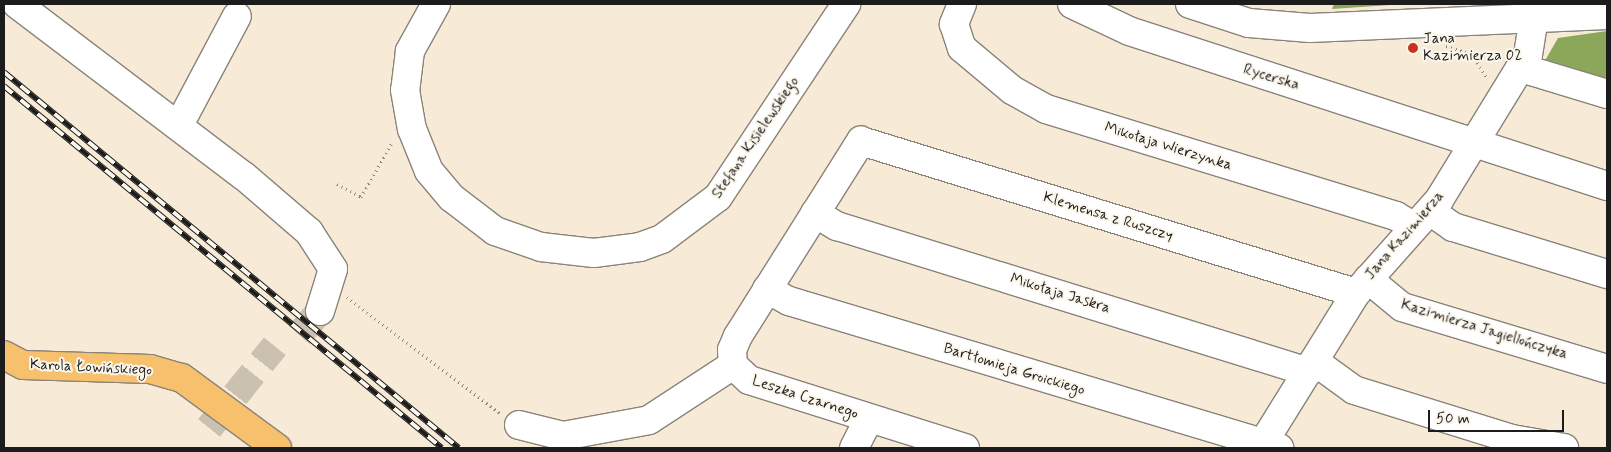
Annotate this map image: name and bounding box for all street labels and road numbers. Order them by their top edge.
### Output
street label: Rycerska [1241,61,1301,95]
street label: Stefana Kisielewskiego [708,73,804,203]
street label: Mikołaja Wierzynka [1104,120,1232,174]
street label: Jana Kazimierza [1361,187,1449,285]
street label: Klemensa z Ruszczy [1041,189,1175,245]
street label: Mikołaja Jaskra [1008,270,1112,318]
street label: Kazimierza Jagiellończyka [1398,296,1570,364]
street label: Bartłomieja Groickiego [941,340,1087,400]
street label: Karola Łowińskiego [30,356,152,380]
street label: Leszka Czarnego [750,372,860,424]

